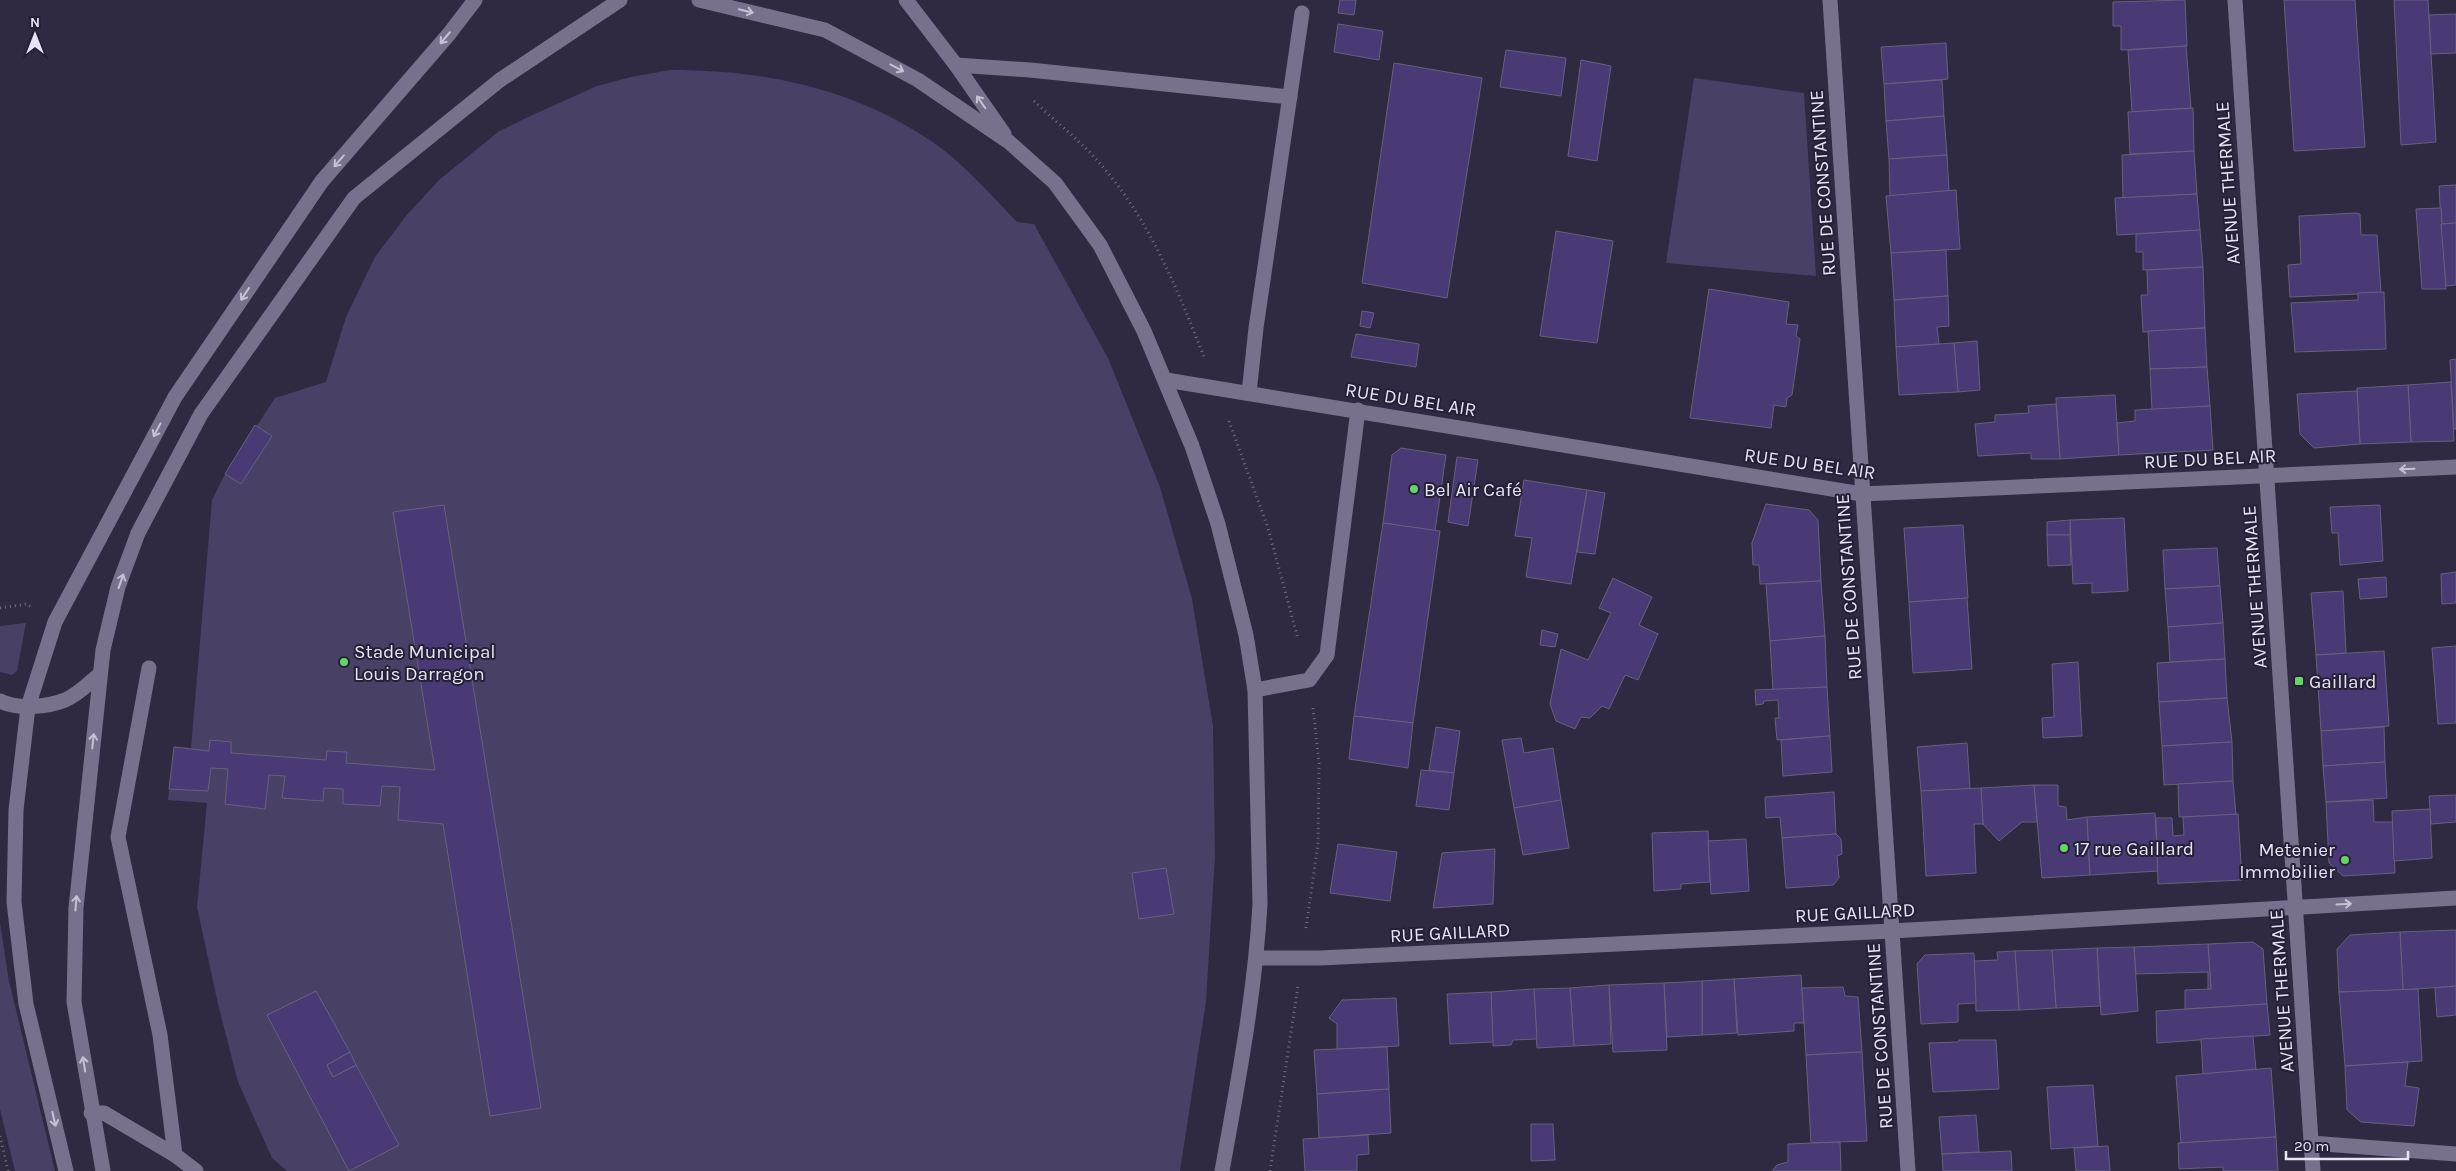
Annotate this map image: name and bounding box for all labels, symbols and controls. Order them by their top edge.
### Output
one-way arrow [738,7,754,16]
north arrow [10,10,60,60]
text: N [30,14,40,31]
one-way arrow [439,32,451,45]
one-way arrow [889,64,904,74]
street label: RUE DE CONSTANTINE [1806,89,1840,277]
one-way arrow [976,95,986,109]
street label: AVENUE THERMALE [2211,101,2245,265]
one-way arrow [333,155,345,168]
one-way arrow [240,287,250,301]
street label: RUE DU BEL AIR [1344,379,1478,421]
one-way arrow [152,422,161,437]
street label: RUE DU BEL AIR [1743,444,1877,484]
street label: RUE DU BEL AIR [2143,445,2277,473]
one-way arrow [2400,464,2416,474]
place label: Bel Air Café [1424,479,1522,501]
marker: Bel Air Café [1408,483,1420,495]
street label: RUE DE CONSTANTINE [1832,493,1866,681]
street label: AVENUE THERMALE [2238,505,2272,669]
one-way arrow [117,574,126,590]
place label: Stade Municipal Louis Darragon [354,641,496,685]
marker: Stade Municipal Louis Darragon [338,656,350,668]
place label: Gaillard [2309,671,2377,693]
marker: Gaillard [2293,675,2305,687]
one-way arrow [88,733,98,749]
place label: 17 rue Gaillard [2074,838,2194,860]
place label: Metenier Immobilier [2239,839,2335,883]
marker: 17 rue Gaillard [2058,842,2070,854]
marker: Metenier Immobilier [2339,854,2351,866]
one-way arrow [72,895,81,911]
street label: RUE GAILLARD [1794,899,1916,927]
one-way arrow [2336,899,2352,908]
street label: AVENUE THERMALE [2265,909,2299,1073]
street label: RUE GAILLARD [1389,919,1511,947]
street label: RUE DE CONSTANTINE [1863,942,1897,1130]
one-way arrow [78,1057,88,1073]
one-way arrow [49,1111,59,1127]
scale bar [2286,1128,2408,1160]
text: 20 m [2294,1137,2329,1155]

